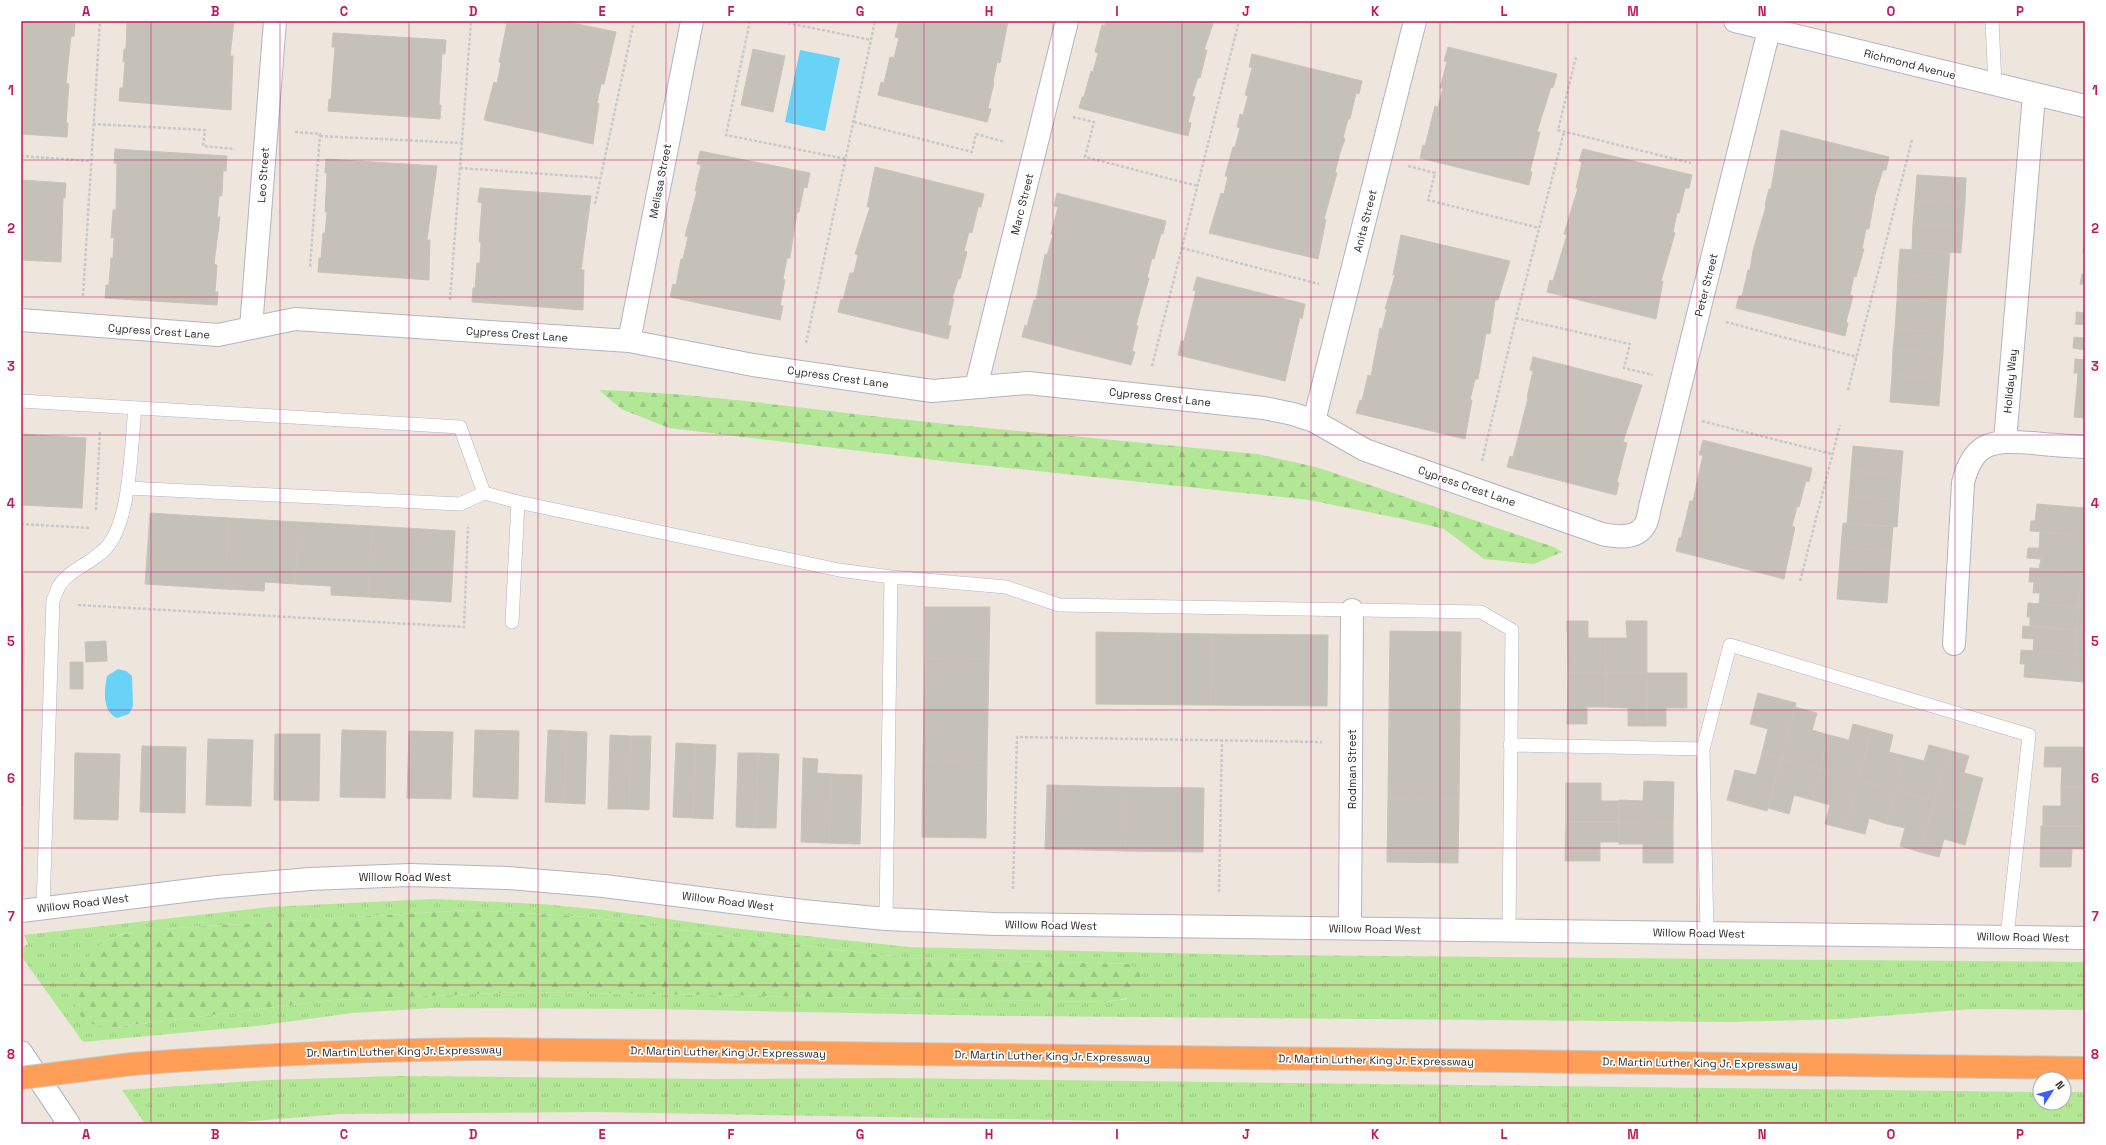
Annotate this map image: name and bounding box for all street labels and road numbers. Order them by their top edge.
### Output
street label: Richmond Avenue [1862,46,1958,82]
street label: Melissa Street [646,142,674,220]
street label: Leo Street [254,147,272,203]
street label: Marc Street [1008,172,1036,236]
street label: Anita Street [1350,188,1380,254]
street label: Peter Street [1691,252,1721,318]
street label: Cypress Crest Lane [107,320,211,342]
street label: Cypress Crest Lane [465,323,569,345]
street label: Holiday Way [2000,348,2020,414]
street label: Cypress Crest Lane [786,363,890,391]
street label: Cypress Crest Lane [1108,385,1212,409]
street label: Cypress Crest Lane [1416,463,1518,509]
street label: Rodman Street [1345,729,1359,809]
street label: Willow Road West [359,870,451,884]
street label: Willow Road West [681,888,775,914]
street label: Willow Road West [36,890,130,916]
street label: Willow Road West [1005,917,1097,933]
street label: Willow Road West [1329,921,1421,937]
street label: Willow Road West [1653,925,1745,941]
street label: Willow Road West [1977,929,2069,945]
street label: Dr. Martin Luther King Jr. Expressway [306,1042,502,1060]
street label: Dr. Martin Luther King Jr. Expressway [630,1043,826,1061]
street label: Dr. Martin Luther King Jr. Expressway [954,1047,1150,1065]
street label: Dr. Martin Luther King Jr. Expressway [1278,1051,1474,1069]
street label: Dr. Martin Luther King Jr. Expressway [1602,1054,1798,1072]

